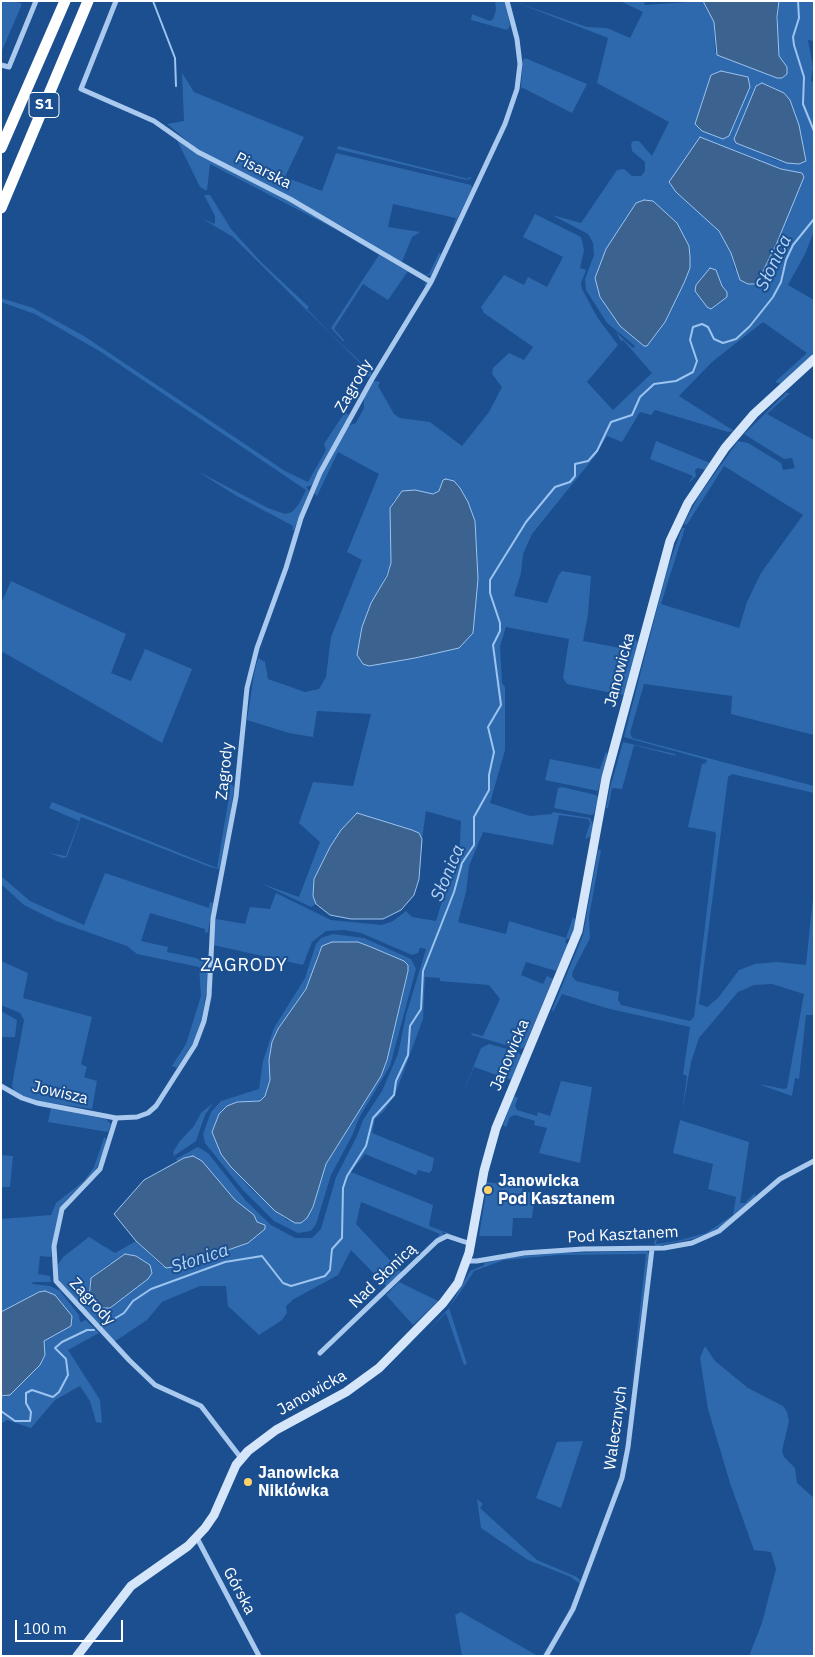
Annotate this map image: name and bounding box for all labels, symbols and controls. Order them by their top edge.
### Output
road number: S1 [29,92,59,118]
street label: Pisarska [232,149,294,193]
water label: Słonica [751,232,797,294]
street label: Zagrody [331,356,377,416]
street label: Janowicka [601,631,639,709]
street label: Zagrody [212,741,238,801]
water label: Słonica [426,842,470,904]
district label: ZAGRODY [199,955,289,977]
street label: Janowicka [486,1016,534,1094]
street label: Jowisza [30,1077,90,1109]
place label: Janowicka Pod Kasztanem [498,1171,615,1209]
marker: Janowicka Pod Kasztanem [482,1184,494,1196]
street label: Pod Kasztanem [567,1223,679,1247]
street label: Nad Słonicą [346,1239,420,1313]
water label: Słonica [169,1240,231,1278]
street label: Zagrody [65,1274,119,1330]
street label: Janowicka [274,1366,350,1420]
street label: Walecznych [601,1384,631,1472]
place label: Janowicka Niklówka [258,1463,339,1501]
marker: Janowicka Niklówka [242,1476,254,1488]
street label: Górska [219,1564,259,1618]
scale bar [18,1610,125,1642]
text: 100 m [23,1619,67,1638]

